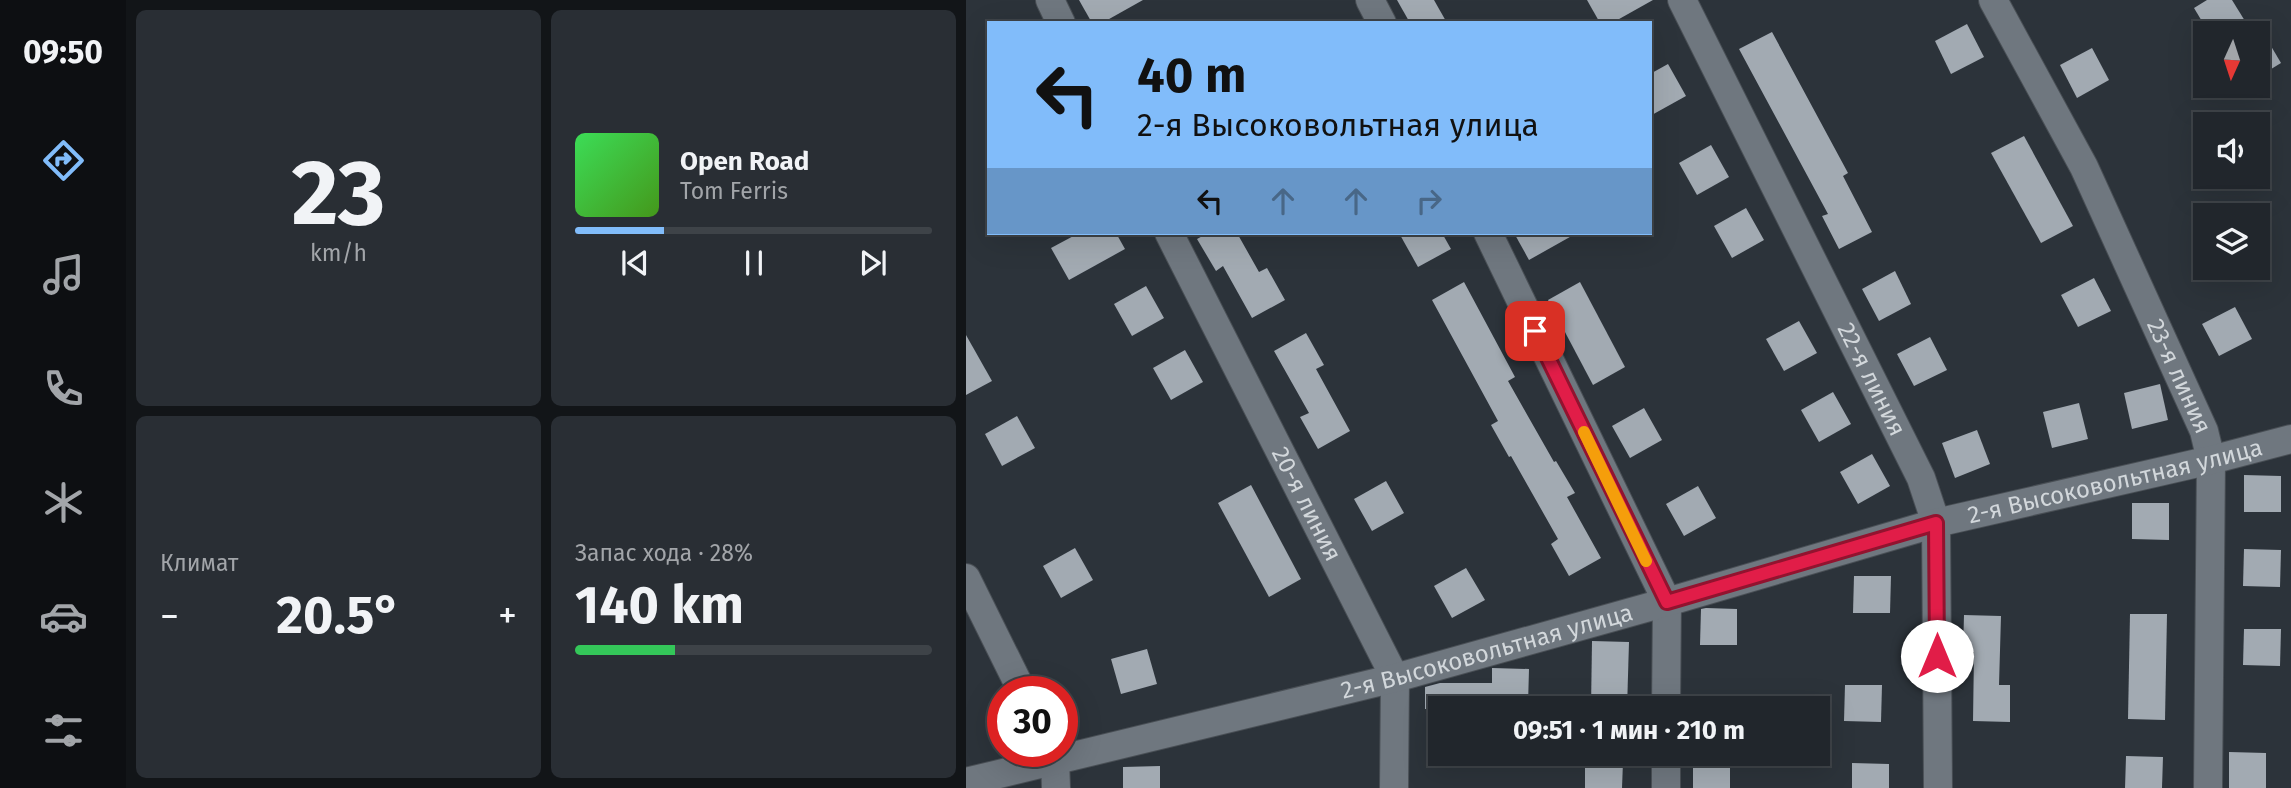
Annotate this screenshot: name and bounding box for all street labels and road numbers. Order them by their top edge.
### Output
street label: 23-я линия [2141,315,2217,438]
street label: 22-я линия [1832,318,1912,440]
street label: 2-я Высоковольтная улица [1965,433,2265,529]
street label: 20-я линия [1266,442,1347,566]
street label: 2-я Высоковольтная улица [1338,598,1636,705]

